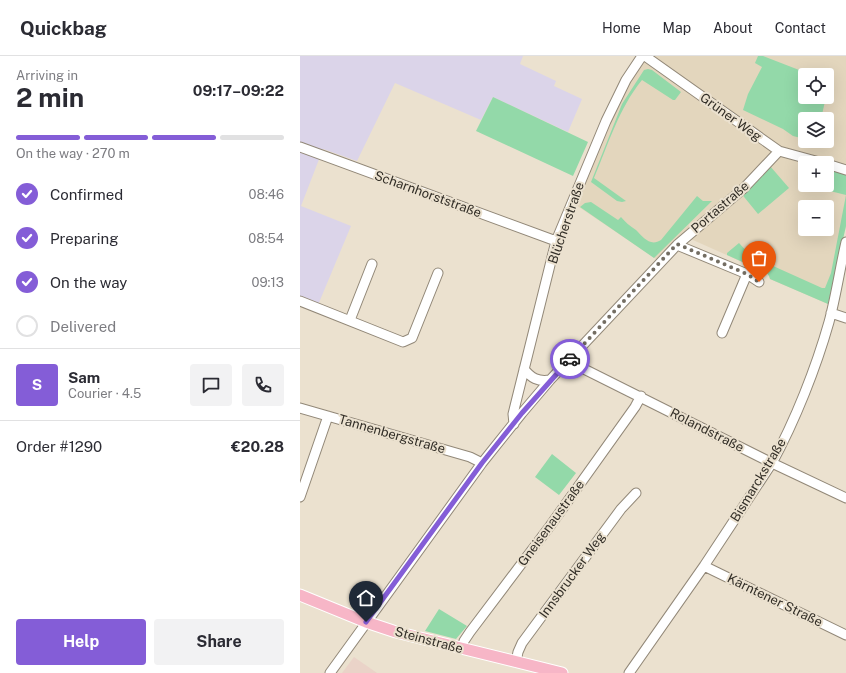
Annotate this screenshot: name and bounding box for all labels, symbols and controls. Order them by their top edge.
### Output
text: Quickbag [20,17,107,39]
text: Home [602,20,641,36]
text: Map [663,20,691,36]
text: About [713,20,753,36]
text: Contact [775,20,826,36]
text: Arriving in [16,68,78,83]
map controls [798,68,834,236]
button: locate [798,68,834,104]
text: 2 min [16,82,84,113]
text: 09:17–09:22 [193,82,284,99]
street label: Grüner Weg [697,90,765,144]
button: layers [798,112,834,148]
text: On the way · 270 m [16,146,130,161]
button: + [798,156,834,192]
street label: Scharnhorststraße [372,168,484,220]
street label: Portastraße [688,178,752,236]
street label: Blücherstraße [545,180,587,266]
icon: check [16,183,38,205]
text: Confirmed [50,186,123,203]
text: 08:46 [249,187,284,202]
button: − [798,200,834,236]
icon: check [16,227,38,249]
text: Preparing [50,230,119,247]
text: 08:54 [248,231,284,246]
pin [742,241,776,282]
icon: bag [748,247,770,269]
icon: check [16,271,38,293]
text: On the way [50,274,127,291]
text: 09:13 [252,275,284,290]
text: Delivered [50,318,116,335]
courier [550,339,590,379]
icon: car [559,348,581,370]
button: chat [190,364,232,406]
button: phone [242,364,284,406]
text: Sam [68,369,100,386]
text: S [32,376,42,393]
text: Courier · 4.5 [68,386,141,401]
street label: Rolandstraße [668,405,746,455]
street label: Tannenbergstraße [337,412,447,456]
street label: Bismarckstraße [727,436,789,524]
text: Order #1290 [16,438,102,455]
text: €20.28 [231,438,284,455]
street label: Gneisenaustraße [515,477,587,569]
street label: Innsbrucker Weg [536,529,608,621]
street label: Kärntener Straße [725,570,825,630]
pin [349,581,383,622]
icon: home [355,587,377,609]
button: Help [16,619,146,665]
button: Share [154,619,284,665]
street label: Steinstraße [393,624,465,656]

